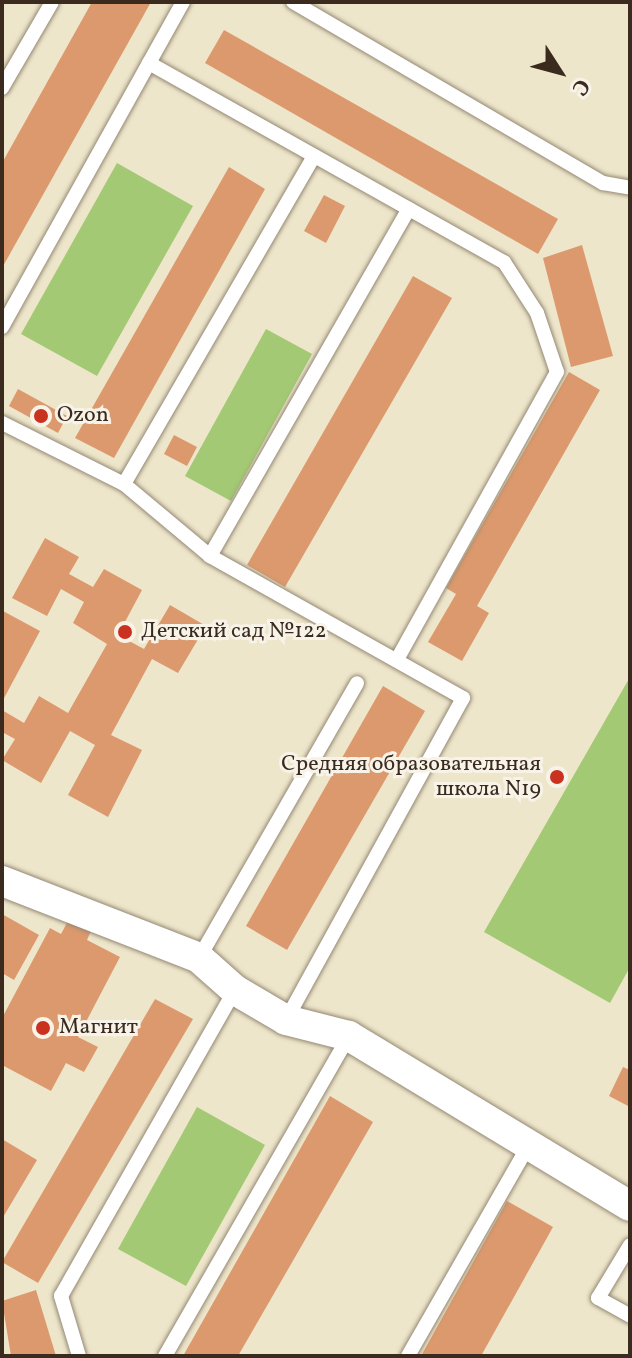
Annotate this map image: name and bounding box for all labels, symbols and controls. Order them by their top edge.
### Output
north arrow [520,32,600,112]
text: С [563,72,597,101]
place label: Ozon [57,403,109,429]
marker: Ozon [32,407,50,425]
place label: Детский сад №122 [141,619,327,645]
marker: Детский сад №122 [116,623,134,641]
place label: Средняя образовательная школа N19 [281,751,541,802]
marker: Средняя образовательная школа N19 [548,768,566,786]
place label: Магнит [59,1015,138,1041]
marker: Магнит [34,1019,52,1037]

